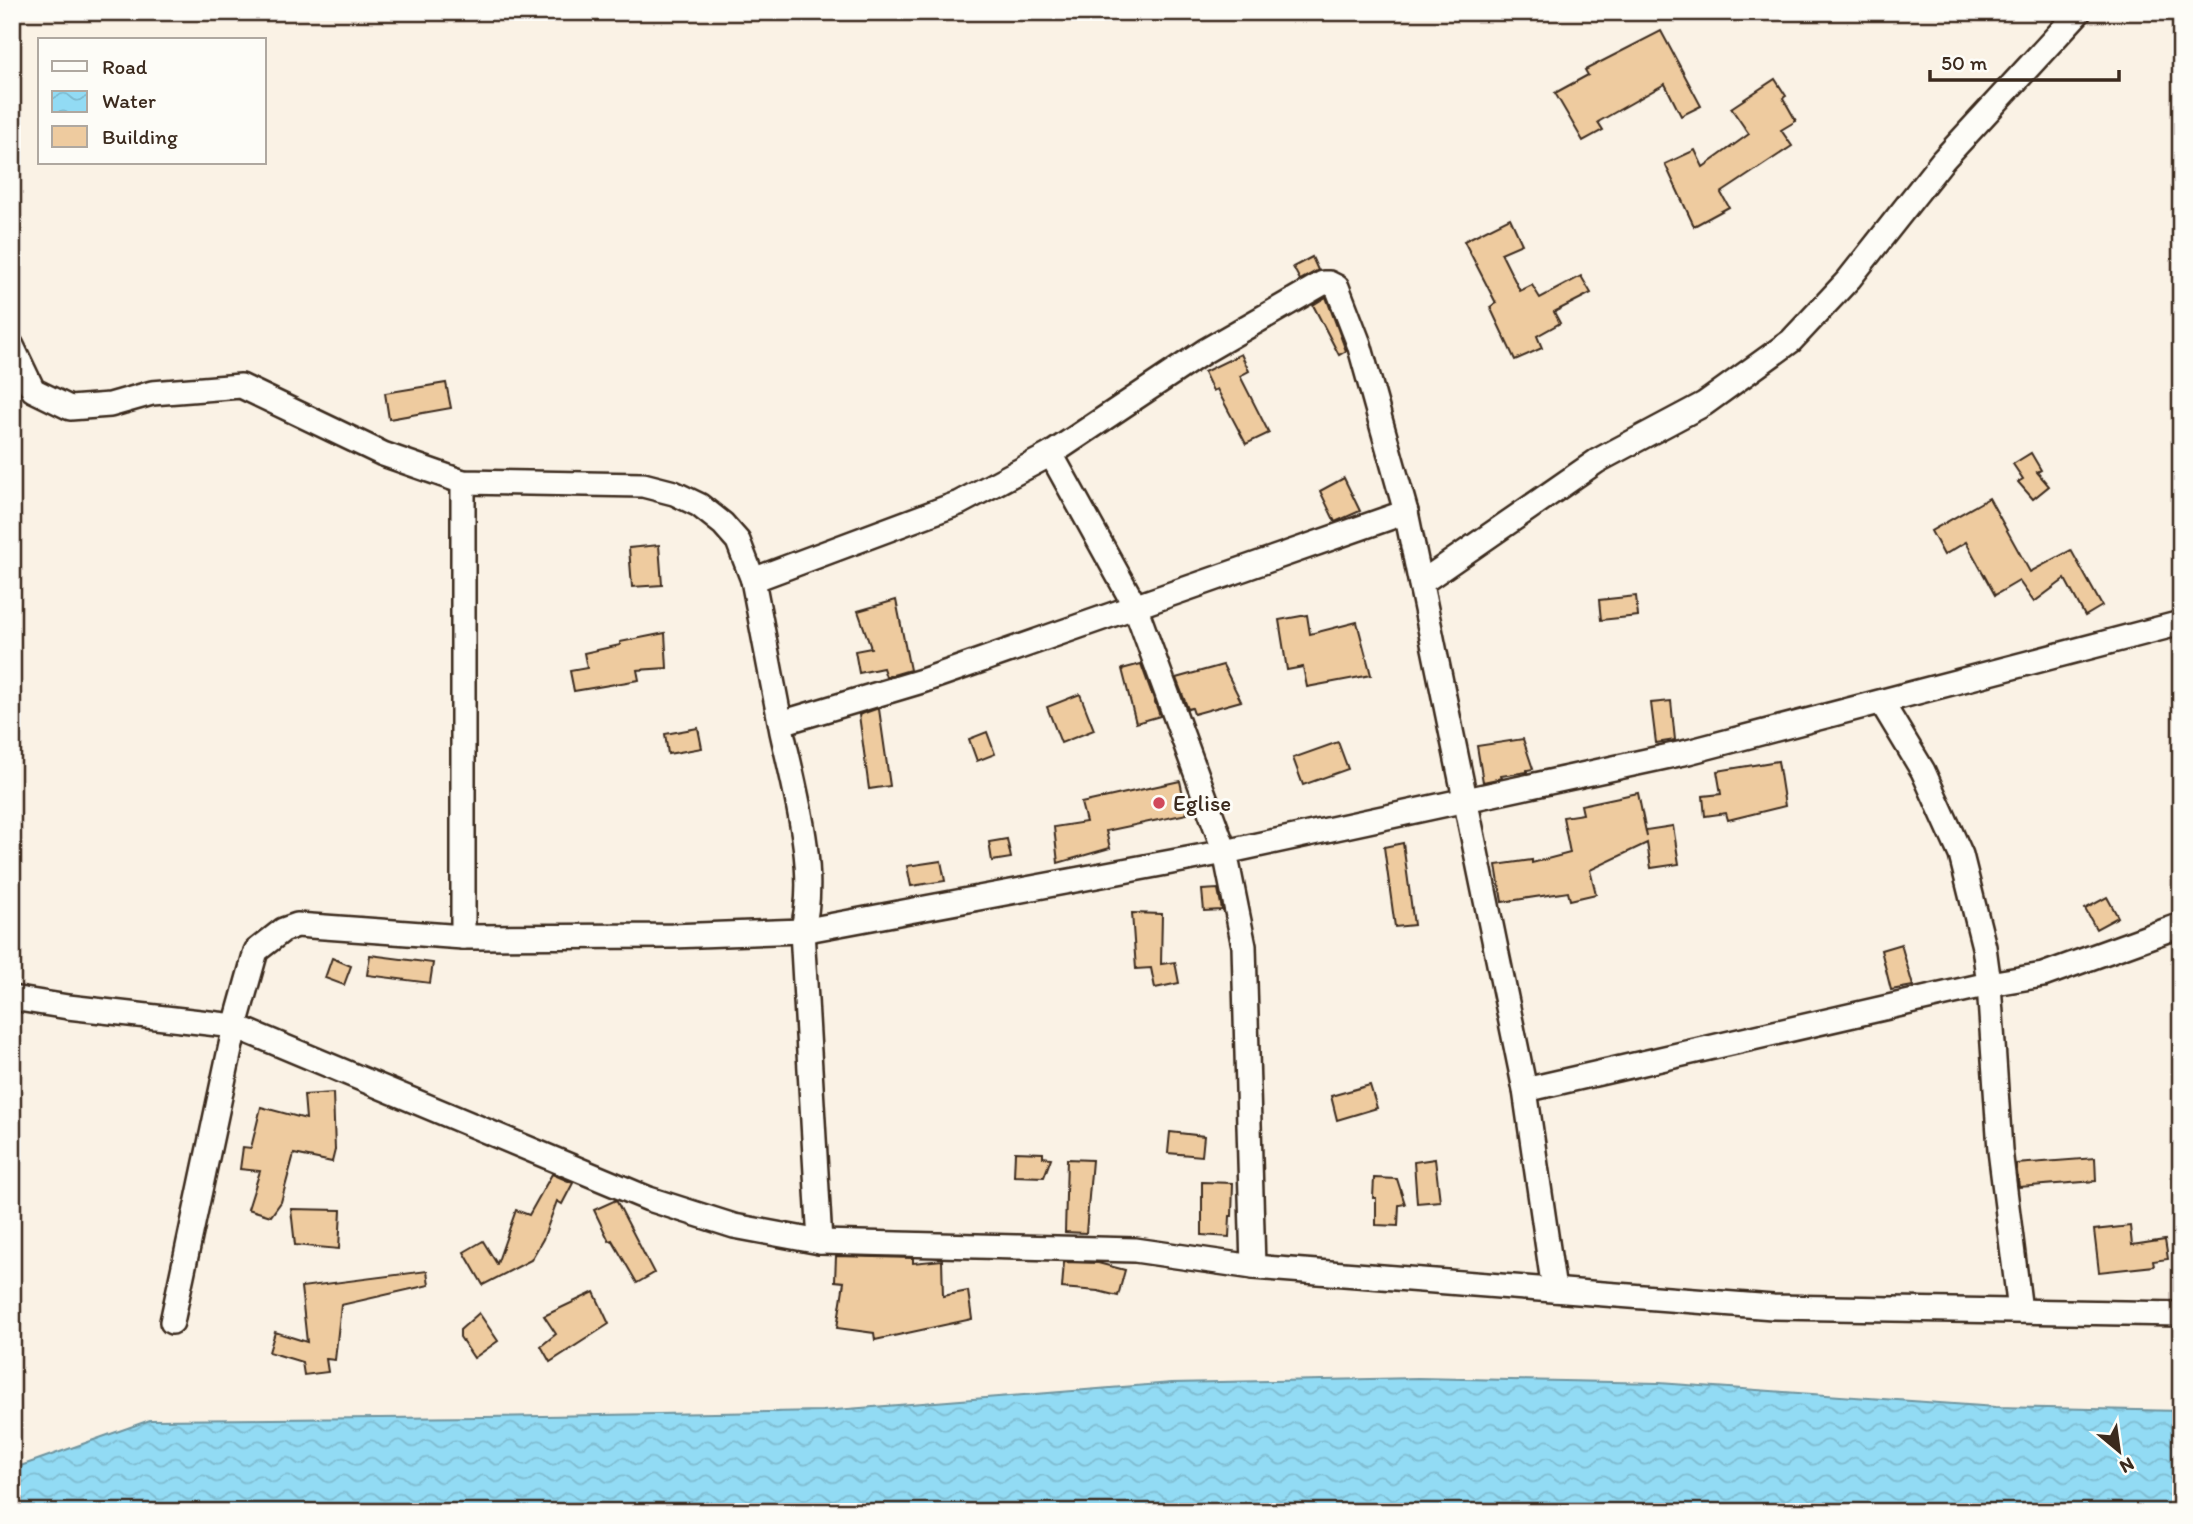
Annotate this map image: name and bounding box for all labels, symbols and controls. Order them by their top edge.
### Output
legend [38,38,266,164]
scale bar [1930,38,2120,82]
text: 50 m [1941,50,1988,75]
text: Road [102,54,148,79]
text: Water [102,88,156,113]
text: Building [102,124,178,149]
place label: Eglise [1173,789,1231,817]
marker: Eglise [1151,795,1167,811]
north arrow [2084,1416,2154,1486]
text: N [2116,1452,2138,1479]

